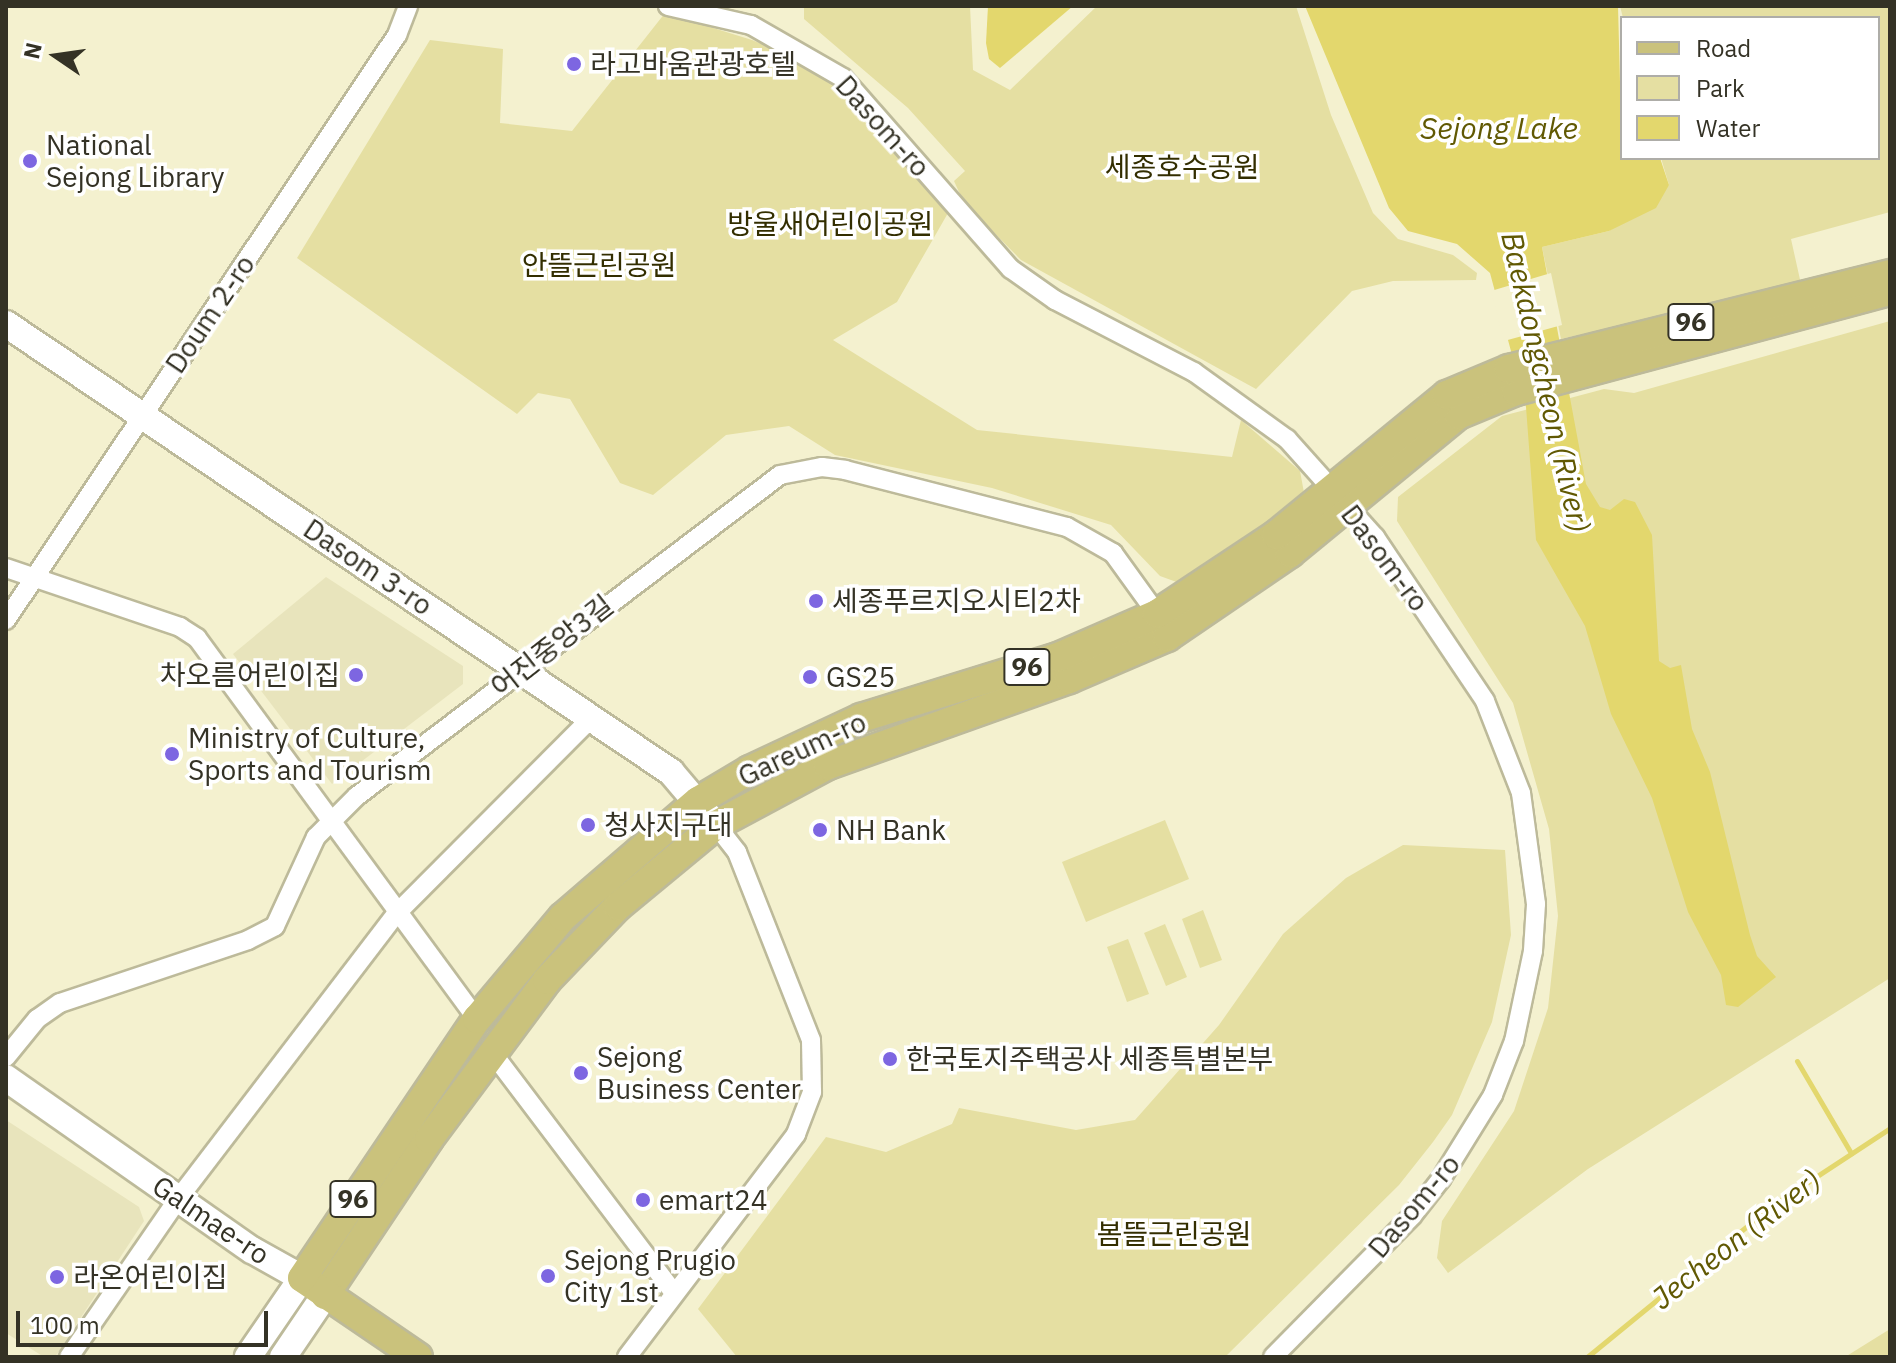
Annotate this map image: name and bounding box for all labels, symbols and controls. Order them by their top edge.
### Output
north arrow [16,16,96,96]
legend [1620,16,1880,160]
text: Road [1696,32,1751,64]
text: N [16,39,48,62]
place label: 라고바움관광호텔 [590,47,796,81]
marker: 라고바움관광호텔 [565,55,583,73]
street label: Dasom-ro [829,69,937,183]
text: Park [1696,72,1745,104]
water label: Sejong Lake [1420,110,1578,146]
text: Water [1696,112,1760,144]
place label: National Sejong Library [46,128,225,194]
park label: 세종호수공원 [1105,150,1259,184]
marker: National Sejong Library [21,152,39,170]
park label: 방울새어린이공원 [727,207,933,241]
water label: Baekdongcheon (River) [1494,228,1598,536]
park label: 안뜰근린공원 [522,248,676,282]
street label: Doum 2-ro [158,249,262,379]
road number: 96 [1667,300,1715,344]
street label: Dasom-ro [1334,498,1436,618]
street label: Dasom 3-ro [297,512,439,622]
place label: 세종푸르지오시티2차 [832,584,1081,618]
street label: 어진중앙3길 [484,588,620,704]
marker: 세종푸르지오시티2차 [807,592,825,610]
road number: 96 [1003,645,1051,689]
place label: 차오름어린이집 [160,658,340,692]
place label: GS25 [826,660,895,694]
marker: 차오름어린이집 [347,666,365,684]
marker: GS25 [801,668,819,686]
street label: Gareum-ro [733,705,871,793]
place label: Ministry of Culture, Sports and Tourism [188,721,431,787]
marker: Ministry of Culture, Sports and Tourism [163,745,181,763]
place label: 청사지구대 [604,808,733,842]
place label: NH Bank [836,813,946,847]
marker: 청사지구대 [579,816,597,834]
marker: NH Bank [811,821,829,839]
place label: Sejong Business Center [597,1040,801,1106]
place label: 한국토지주택공사 세종특별본부 [906,1042,1273,1076]
marker: 한국토지주택공사 세종특별본부 [881,1050,899,1068]
marker: Sejong Business Center [572,1064,590,1082]
street label: Dasom-ro [1361,1148,1467,1264]
water label: Jecheon (River) [1644,1162,1828,1316]
street label: Galmae-ro [146,1169,276,1271]
road number: 96 [329,1177,377,1221]
place label: emart24 [659,1183,768,1217]
marker: emart24 [634,1191,652,1209]
park label: 봄뜰근린공원 [1097,1217,1251,1251]
place label: Sejong Prugio City 1st [564,1243,736,1309]
place label: 라온어린이집 [73,1260,228,1294]
marker: Sejong Prugio City 1st [539,1267,557,1285]
marker: 라온어린이집 [48,1268,66,1286]
scale bar [20,1295,272,1345]
text: 100 m [30,1309,100,1341]

